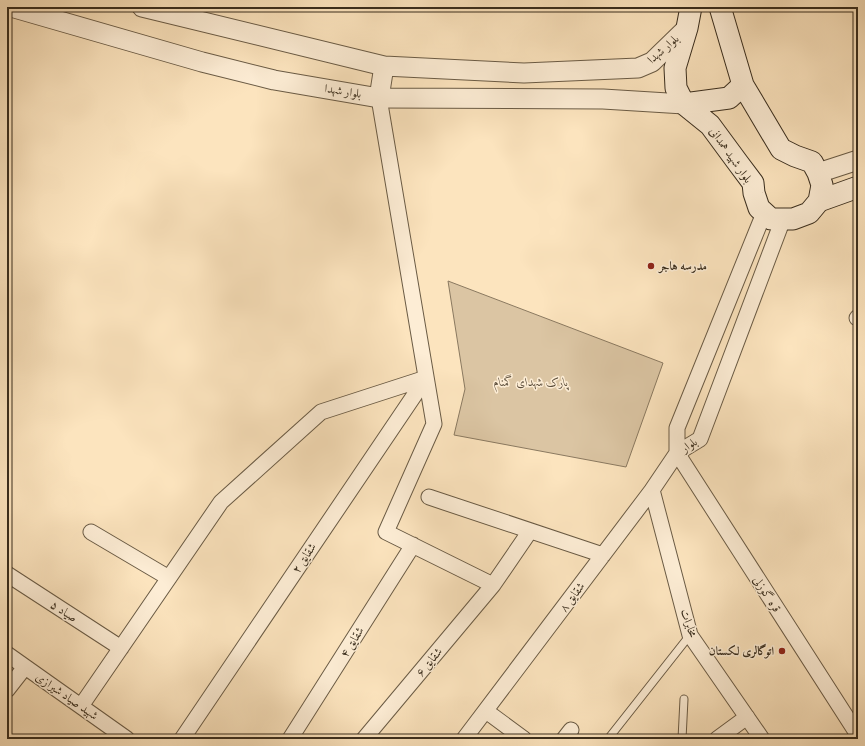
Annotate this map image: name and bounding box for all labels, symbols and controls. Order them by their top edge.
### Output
street label: بلوار شهدا [644,32,682,67]
street label: بلوار شهدا [323,81,362,102]
street label: بلوار شهید همدانی [706,124,755,186]
place label: مدرسه هاجر [657,259,707,274]
marker: مدرسه هاجر [646,261,656,271]
park label: پارک شهدای گمنام [494,374,570,393]
street label: بلوار [677,435,700,457]
street label: شقایق ۲ [289,540,320,576]
street label: قره گوزلی [749,573,784,615]
street label: شقایق ۸ [556,579,589,615]
street label: صیاد ۵ [47,597,80,626]
street label: مخابرات [677,607,701,640]
street label: شقایق ۴ [337,624,368,660]
place label: اتوگالری لکستان [709,643,774,659]
street label: شقایق ۶ [413,645,446,680]
marker: اتوگالری لکستان [777,646,787,656]
street label: شهید صیاد شیرازی [33,669,101,723]

